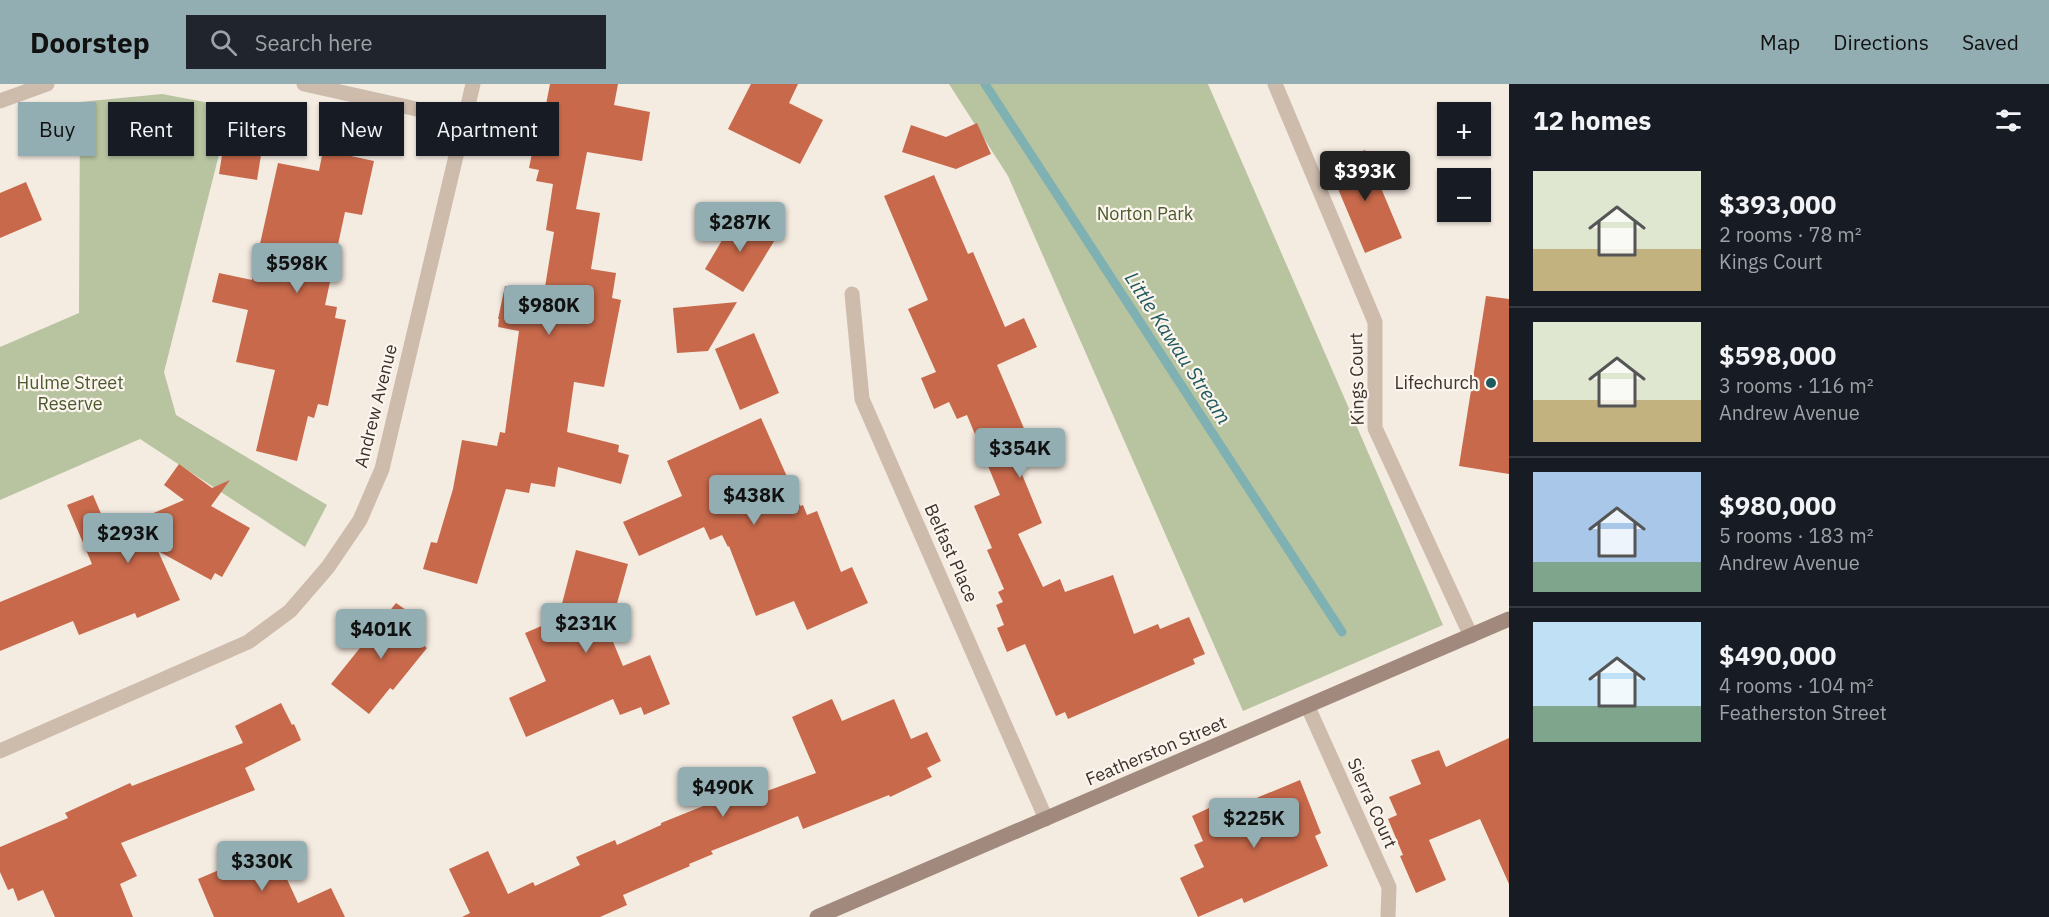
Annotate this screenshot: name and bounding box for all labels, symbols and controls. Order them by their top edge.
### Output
search box [186,15,606,69]
text: Doorstep [30,24,150,61]
icon: search [207,26,240,59]
text: Search here [255,28,373,57]
text: Map [1760,28,1800,56]
text: Directions [1833,28,1929,56]
text: Saved [1962,28,2019,56]
chip: Buy [18,102,96,156]
chip: Rent [108,102,194,156]
chip: Filters [206,102,307,156]
chip: New [319,102,404,156]
chip: Apartment [416,102,559,156]
map controls [1437,102,1491,222]
button: + [1437,102,1491,156]
text: 12 homes [1533,103,1651,137]
icon: filters [1992,104,2025,137]
pin: $393K [1323,151,1407,202]
text: $393K [1334,157,1396,184]
button: − [1437,168,1491,222]
text: $393,000 [1719,187,1836,221]
icon: home [1581,195,1653,267]
pin: $287K [698,202,782,253]
park label: Norton Park [1097,202,1194,225]
text: $287K [709,208,771,235]
text: 2 rooms · 78 m² [1719,221,1862,248]
pin: $598K [255,243,339,294]
text: Kings Court [1719,248,1822,275]
text: $598K [266,249,328,276]
water label: Little Kawau Stream [1119,266,1238,429]
pin: $980K [507,285,591,336]
text: $980K [518,291,580,318]
street label: Kings Court [1344,332,1369,426]
text: $598,000 [1719,338,1836,372]
street label: Andrew Avenue [349,342,402,470]
icon: home [1581,346,1653,418]
park label: Hulme Street Reserve [16,371,124,415]
place label: Lifechurch [1395,371,1479,394]
text: 3 rooms · 116 m² [1719,372,1874,399]
marker: Lifechurch [1484,376,1498,390]
text: Andrew Avenue [1719,399,1860,426]
pin: $354K [978,428,1062,479]
text: $354K [989,434,1051,461]
pin: $438K [712,475,796,526]
text: $438K [723,481,785,508]
text: $980,000 [1719,488,1836,522]
icon: home [1581,496,1653,568]
street label: Belfast Place [920,500,983,606]
pin: $293K [86,513,170,564]
text: $293K [97,519,159,546]
text: 5 rooms · 183 m² [1719,522,1874,549]
text: Andrew Avenue [1719,549,1860,576]
pin: $231K [544,603,628,654]
pin: $401K [339,609,423,660]
text: $231K [555,609,617,636]
text: $401K [350,615,412,642]
text: $490,000 [1719,638,1836,672]
icon: home [1581,646,1653,718]
text: 4 rooms · 104 m² [1719,672,1874,699]
text: Featherston Street [1719,699,1887,726]
street label: Featherston Street [1082,710,1230,791]
street label: Sierra Court [1342,754,1403,851]
pin: $490K [681,767,765,818]
text: $490K [692,773,754,800]
pin: $225K [1212,798,1296,849]
text: $225K [1223,804,1285,831]
pin: $330K [220,841,304,892]
text: $330K [231,847,293,874]

